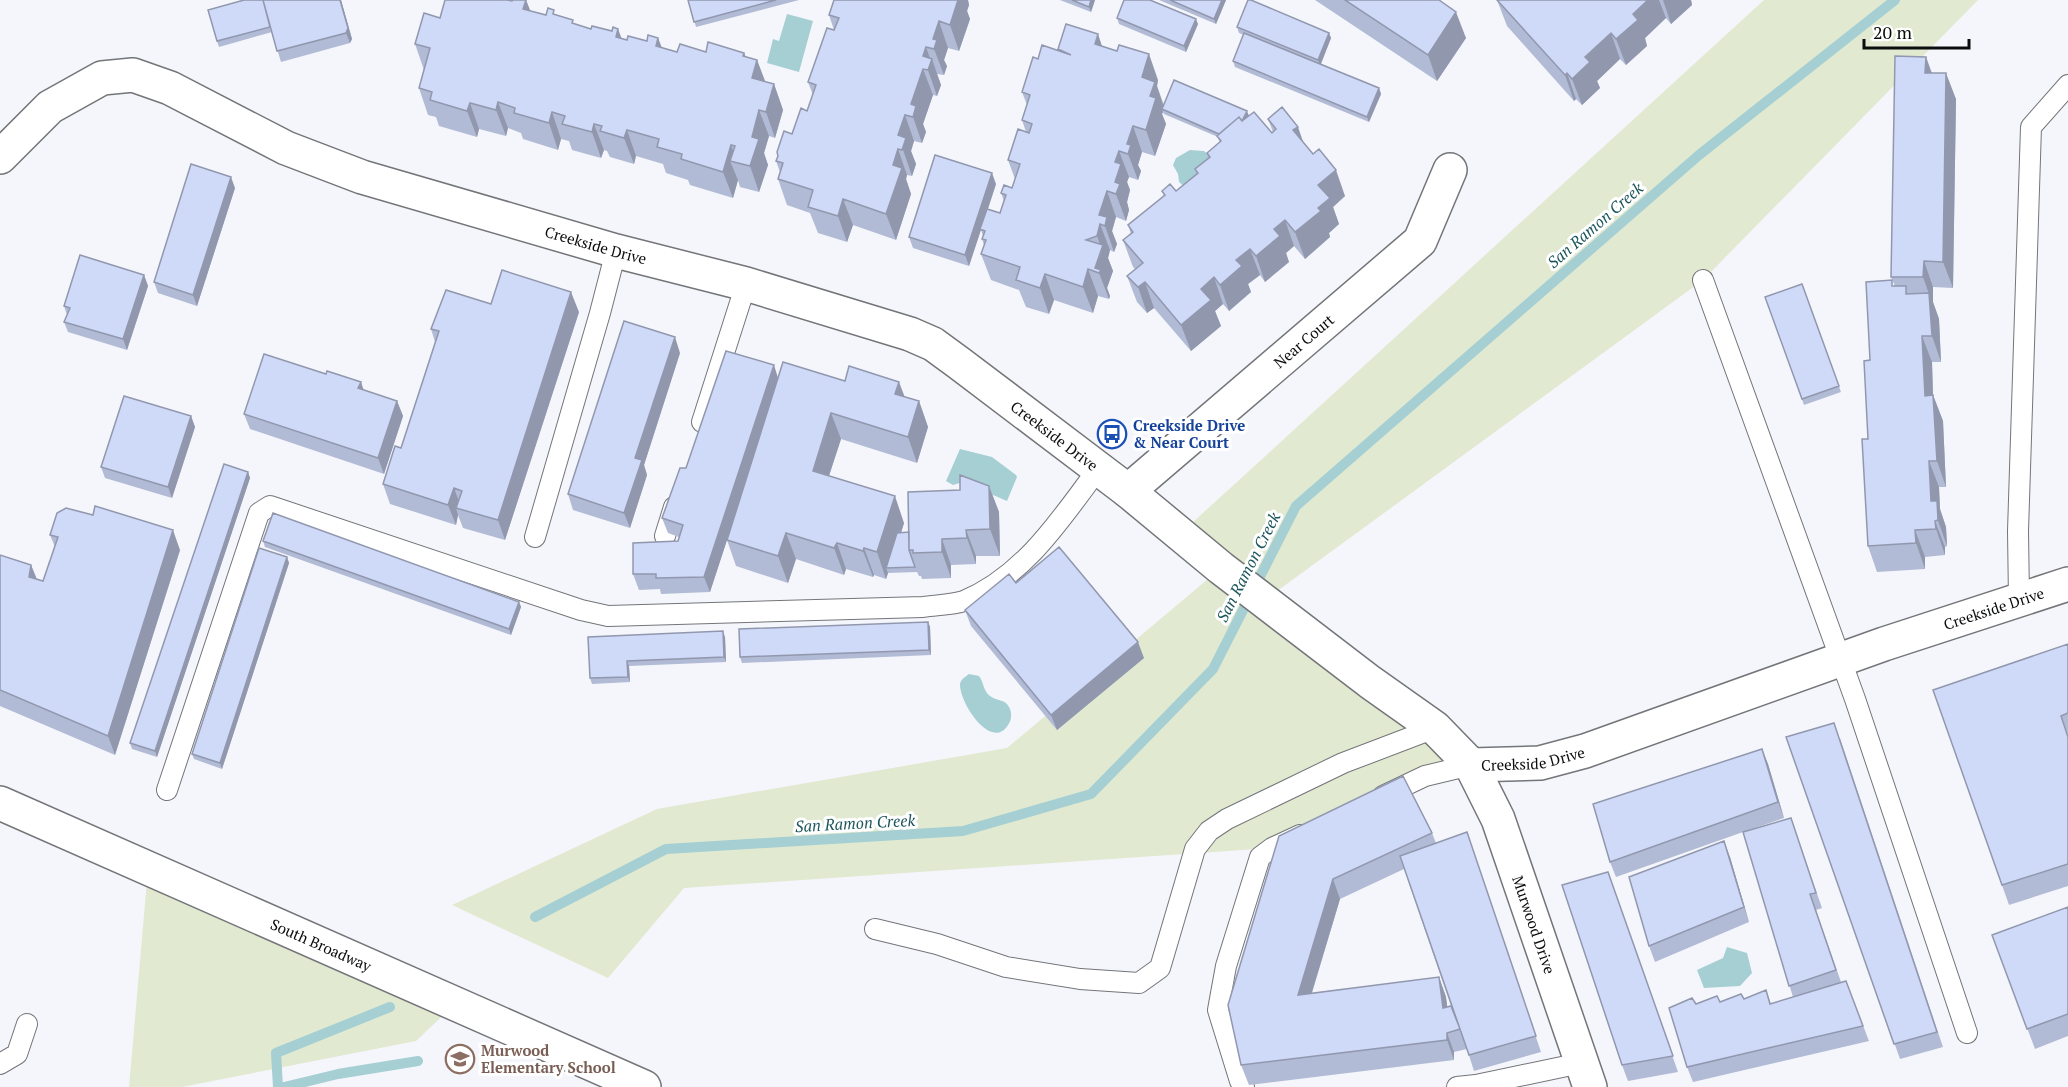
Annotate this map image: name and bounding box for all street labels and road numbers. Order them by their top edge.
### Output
street label: Creekside Drive [543,221,649,268]
street label: Near Court [1269,309,1338,372]
street label: Creekside Drive [1007,396,1102,475]
street label: Creekside Drive [1941,583,2046,634]
street label: Creekside Drive [1481,742,1587,775]
street label: Murwood Drive [1508,873,1560,976]
street label: South Broadway [268,914,375,976]

